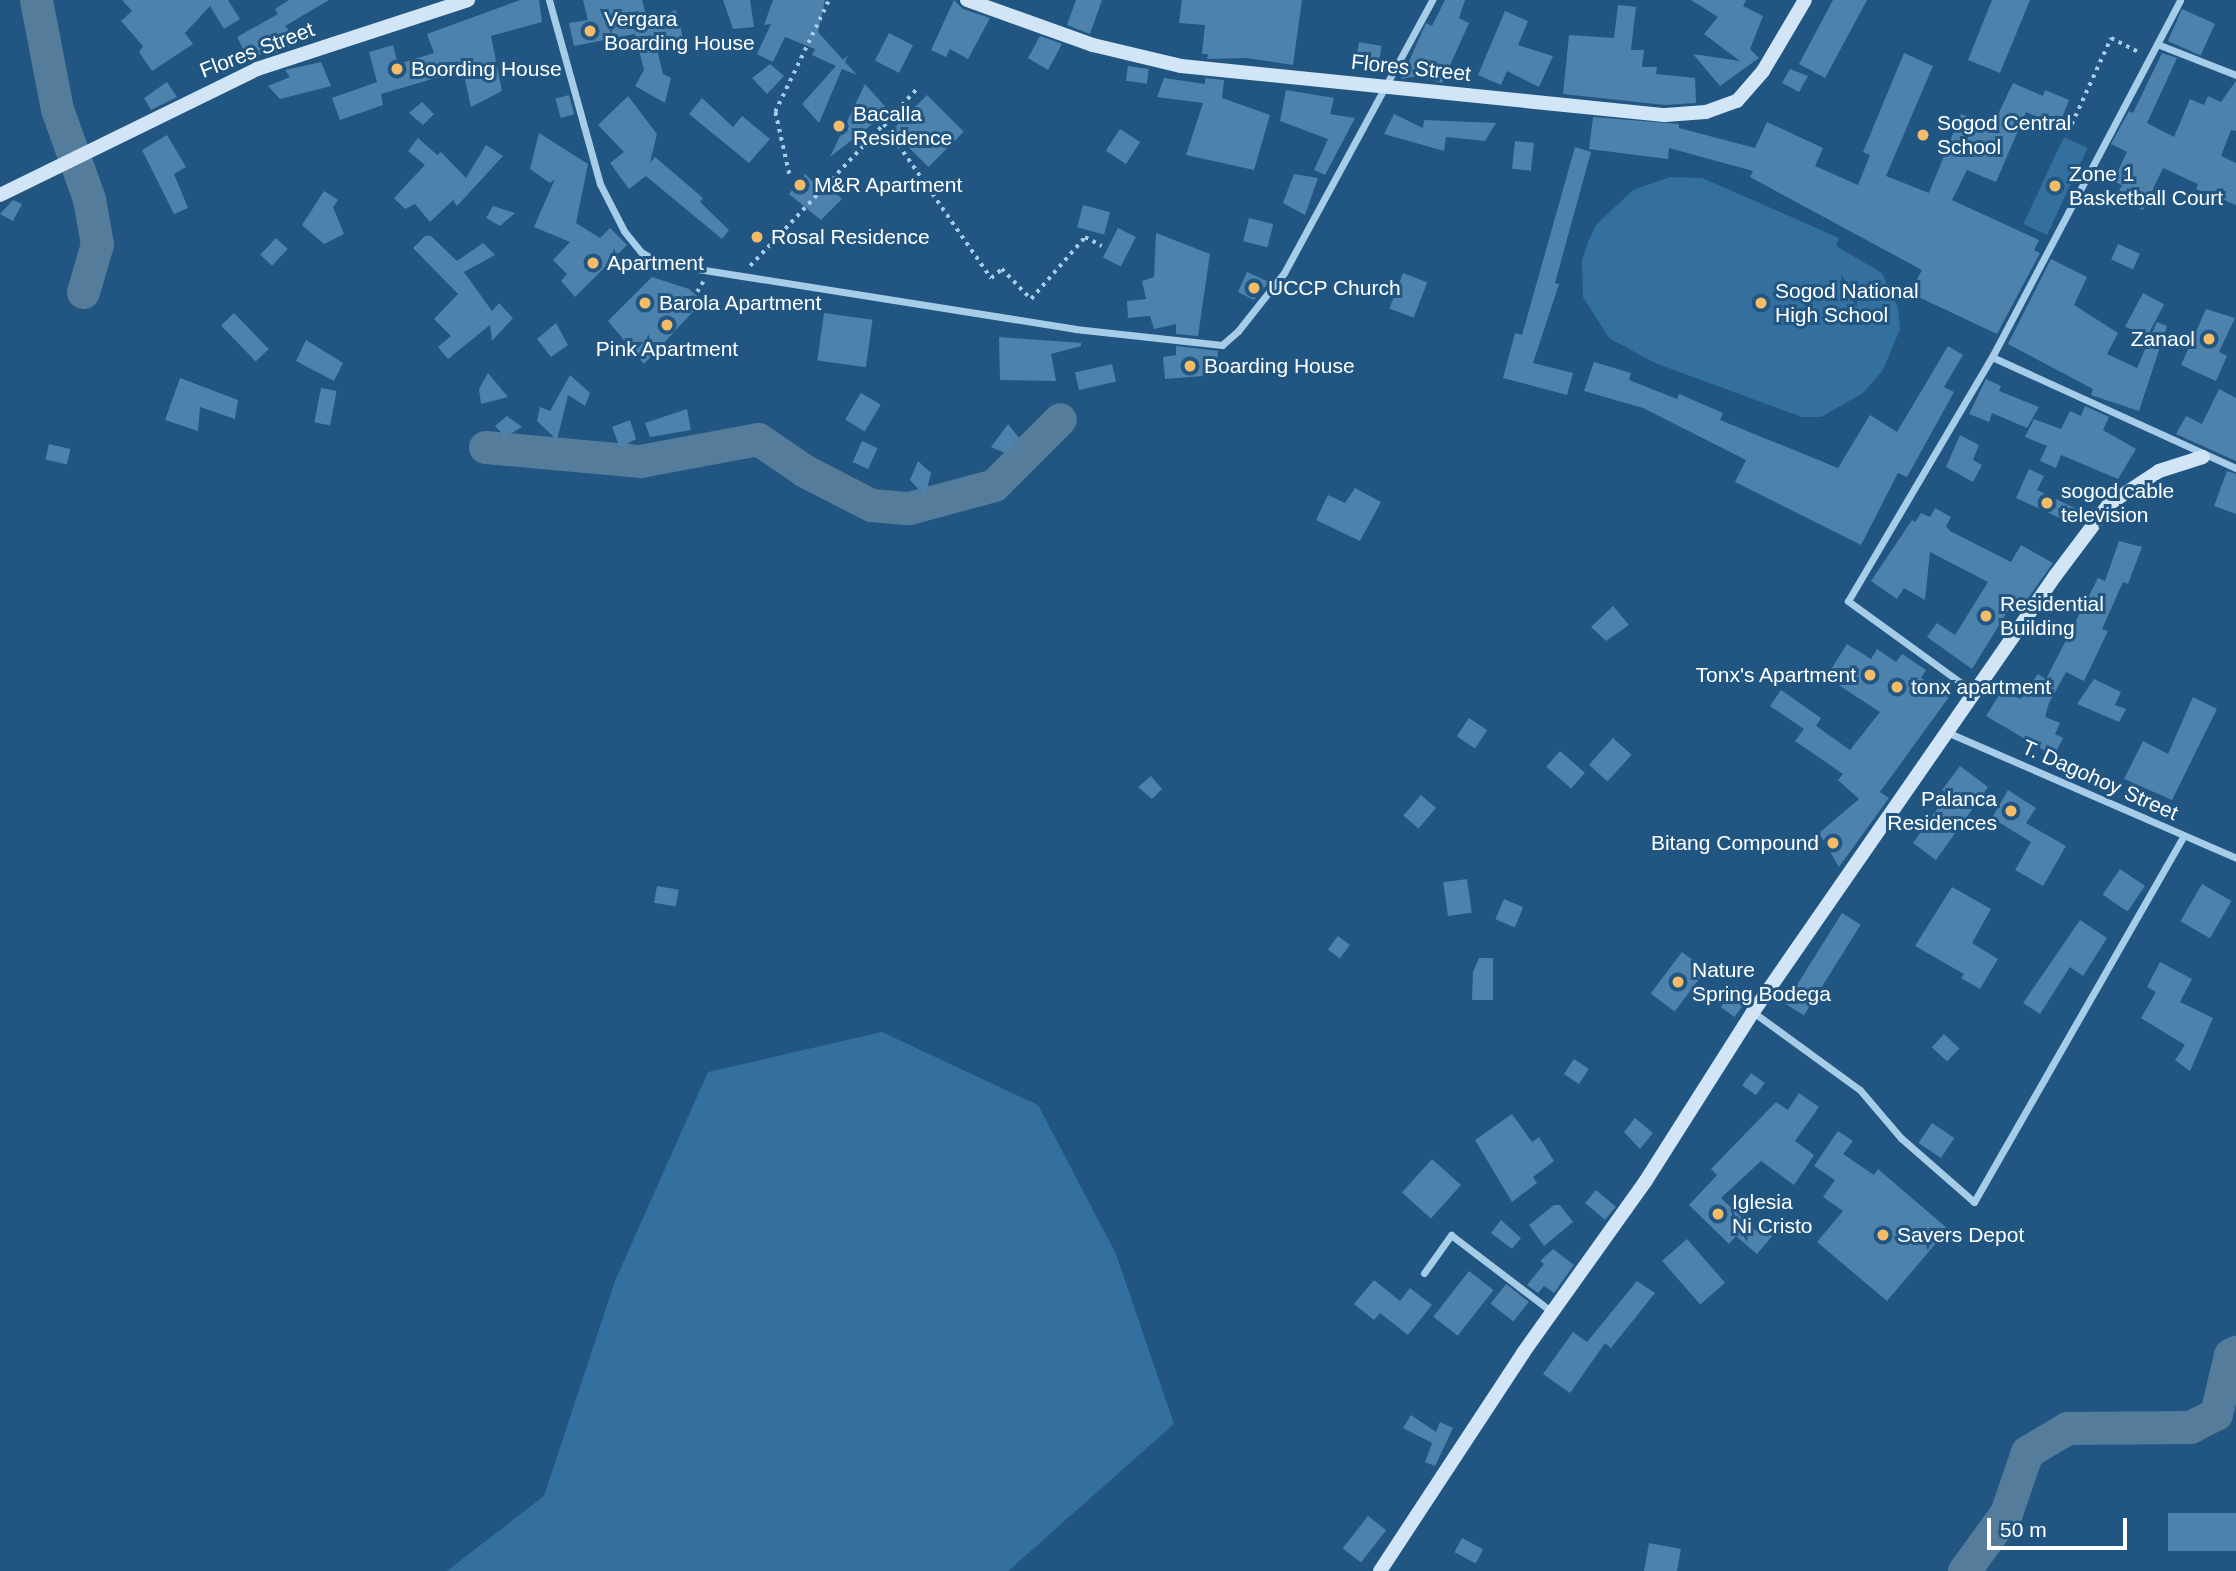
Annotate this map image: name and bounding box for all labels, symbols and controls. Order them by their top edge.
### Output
place label: Vergara Boarding House [604,6,755,56]
street label: Flores Street [196,17,318,83]
marker: Vergara Boarding House [582,23,598,39]
street label: Flores Street [1350,49,1472,87]
place label: Boording House [411,56,562,82]
marker: Boording House [389,61,405,77]
place label: Bacalla Residence [853,101,952,151]
place label: Sogod Central School [1937,110,2071,160]
marker: Bacalla Residence [831,118,847,134]
marker: Sogod Central School [1915,127,1931,143]
place label: Zone 1 Basketball Court [2069,161,2223,211]
place label: M&R Apartment [814,172,963,198]
marker: M&R Apartment [792,177,808,193]
marker: Zone 1 Basketball Court [2047,178,2063,194]
place label: Rosal Residence [771,224,930,250]
marker: Rosal Residence [749,229,765,245]
place label: Apartment [607,250,704,276]
marker: Apartment [585,255,601,271]
place label: UCCP Church [1268,275,1401,301]
place label: Sogod National High School [1775,278,1919,328]
marker: UCCP Church [1246,280,1262,296]
place label: Barola Apartment [659,290,822,316]
marker: Barola Apartment [637,295,653,311]
marker: Sogod National High School [1753,295,1769,311]
marker: Pink Apartment [659,317,675,333]
place label: Zanaol [2131,326,2195,352]
marker: Zanaol [2201,331,2217,347]
place label: Pink Apartment [595,336,739,362]
place label: Boarding House [1204,353,1355,379]
marker: Boarding House [1182,358,1198,374]
place label: sogod cable television [2061,478,2174,528]
marker: sogod cable television [2039,495,2055,511]
place label: Residential Building [2000,591,2104,641]
marker: Residential Building [1978,608,1994,624]
place label: Tonx's Apartment [1694,662,1856,688]
marker: Tonx's Apartment [1862,667,1878,683]
place label: tonx apartment [1911,674,2051,700]
marker: tonx apartment [1889,679,1905,695]
street label: T. Dagohoy Street [2018,734,2182,826]
place label: Palanca Residences [1887,786,1997,836]
marker: Palanca Residences [2003,803,2019,819]
place label: Bitang Compound [1651,830,1819,856]
marker: Bitang Compound [1825,835,1841,851]
place label: Nature Spring Bodega [1692,957,1831,1007]
marker: Nature Spring Bodega [1670,974,1686,990]
place label: Iglesia Ni Cristo [1732,1189,1813,1239]
marker: Iglesia Ni Cristo [1710,1206,1726,1222]
place label: Savers Depot [1897,1222,2024,1248]
marker: Savers Depot [1875,1227,1891,1243]
scale bar [1991,1504,2131,1548]
text: 50 m [2000,1518,2047,1541]

